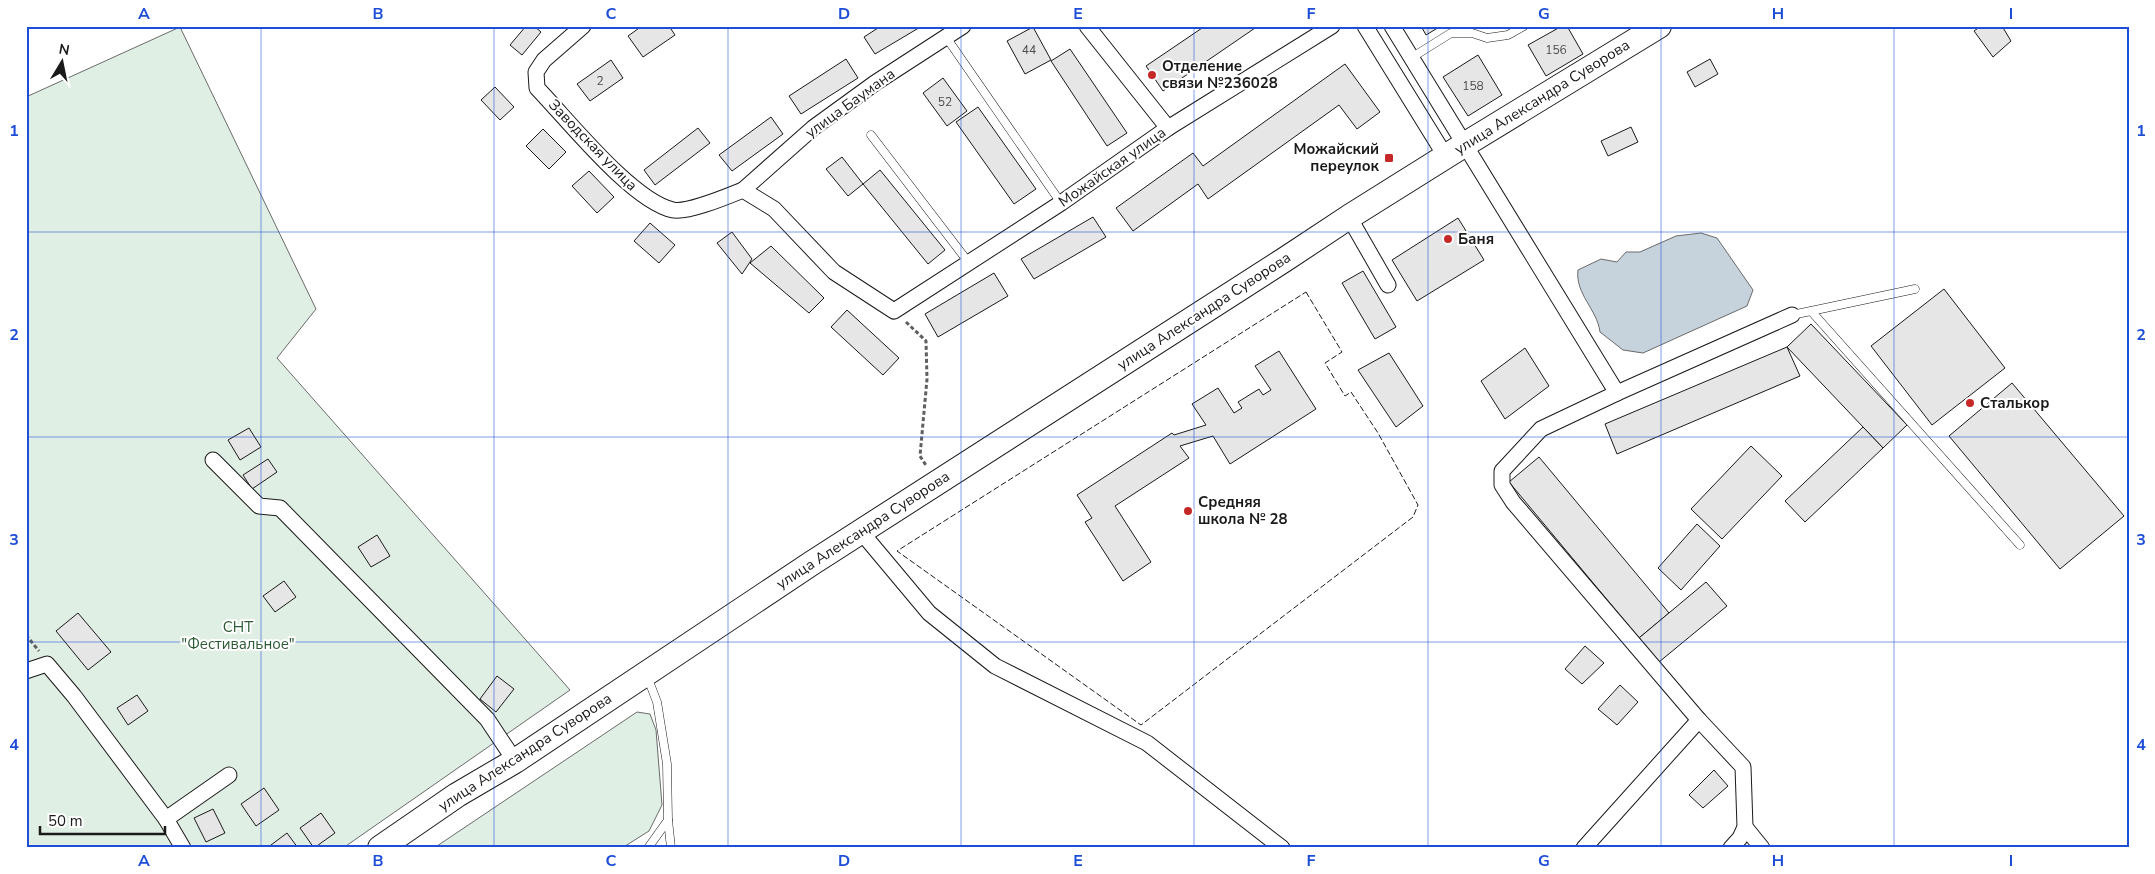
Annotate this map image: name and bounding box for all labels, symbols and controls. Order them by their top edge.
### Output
text: A [138,3,150,25]
text: B [372,3,384,25]
text: C [606,3,617,25]
text: D [838,3,850,25]
text: E [1073,3,1083,25]
text: F [1307,3,1316,25]
text: G [1538,3,1550,25]
text: H [1772,3,1784,25]
text: I [2009,3,2013,25]
street label: улица Александра Суворова [1451,35,1633,159]
north arrow [38,38,88,88]
text: N [57,39,71,60]
house number: 44 [1022,42,1036,58]
house number: 156 [1545,42,1567,58]
place label: Отделение связи №236028 [1162,56,1278,93]
street label: улица Баумана [801,64,899,142]
marker: Отделение связи №236028 [1146,69,1158,81]
house number: 2 [596,73,604,89]
house number: 158 [1462,78,1484,94]
house number: 52 [938,94,952,110]
street label: Заводская улица [544,95,642,195]
text: 1 [9,120,19,142]
text: 1 [2136,120,2146,142]
street label: Можайская улица [1054,122,1170,212]
place label: Можайский переулок [1293,139,1380,176]
marker: Можайский переулок [1383,152,1395,164]
place label: Баня [1458,229,1494,249]
marker: Баня [1442,233,1454,245]
street label: улица Александра Суворова [1113,247,1295,375]
text: 2 [9,324,19,346]
text: 2 [2136,324,2146,346]
place label: Сталькор [1980,393,2049,413]
marker: Сталькор [1964,397,1976,409]
street label: улица Александра Суворова [772,466,954,594]
place label: Средняя школа № 28 [1198,492,1288,529]
marker: Средняя школа № 28 [1182,505,1194,517]
text: 3 [9,529,19,551]
text: 3 [2136,529,2146,551]
park label: СНТ "Фестивальное" [181,617,295,654]
street label: улица Александра Суворова [434,688,616,816]
text: 4 [9,734,19,756]
text: 4 [2136,734,2146,756]
scale bar [40,804,165,836]
text: 50 m [48,811,83,831]
text: A [138,850,150,872]
text: B [372,850,384,872]
text: C [606,850,617,872]
text: D [838,850,850,872]
text: E [1073,850,1083,872]
text: F [1307,850,1316,872]
text: G [1538,850,1550,872]
text: H [1772,850,1784,872]
text: I [2009,850,2013,872]

